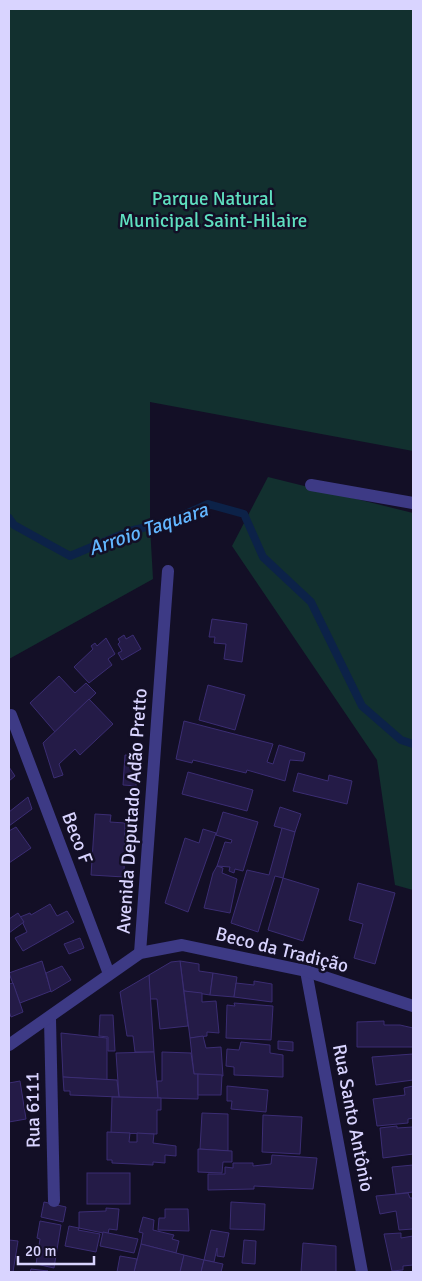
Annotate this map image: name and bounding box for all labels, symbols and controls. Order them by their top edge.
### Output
park label: Parque Natural Municipal Saint-Hilaire [119,187,307,233]
water label: Arroio Taquara [85,497,212,561]
street label: Avenida Deputado Adão Pretto [111,687,153,935]
street label: Beco F [56,809,98,868]
street label: Beco da Tradição [213,922,351,978]
street label: Rua Santo Antônio [327,1042,379,1194]
street label: Rua 6111 [20,1072,46,1148]
scale bar [18,1234,94,1266]
text: 20 m [25,1242,56,1260]

